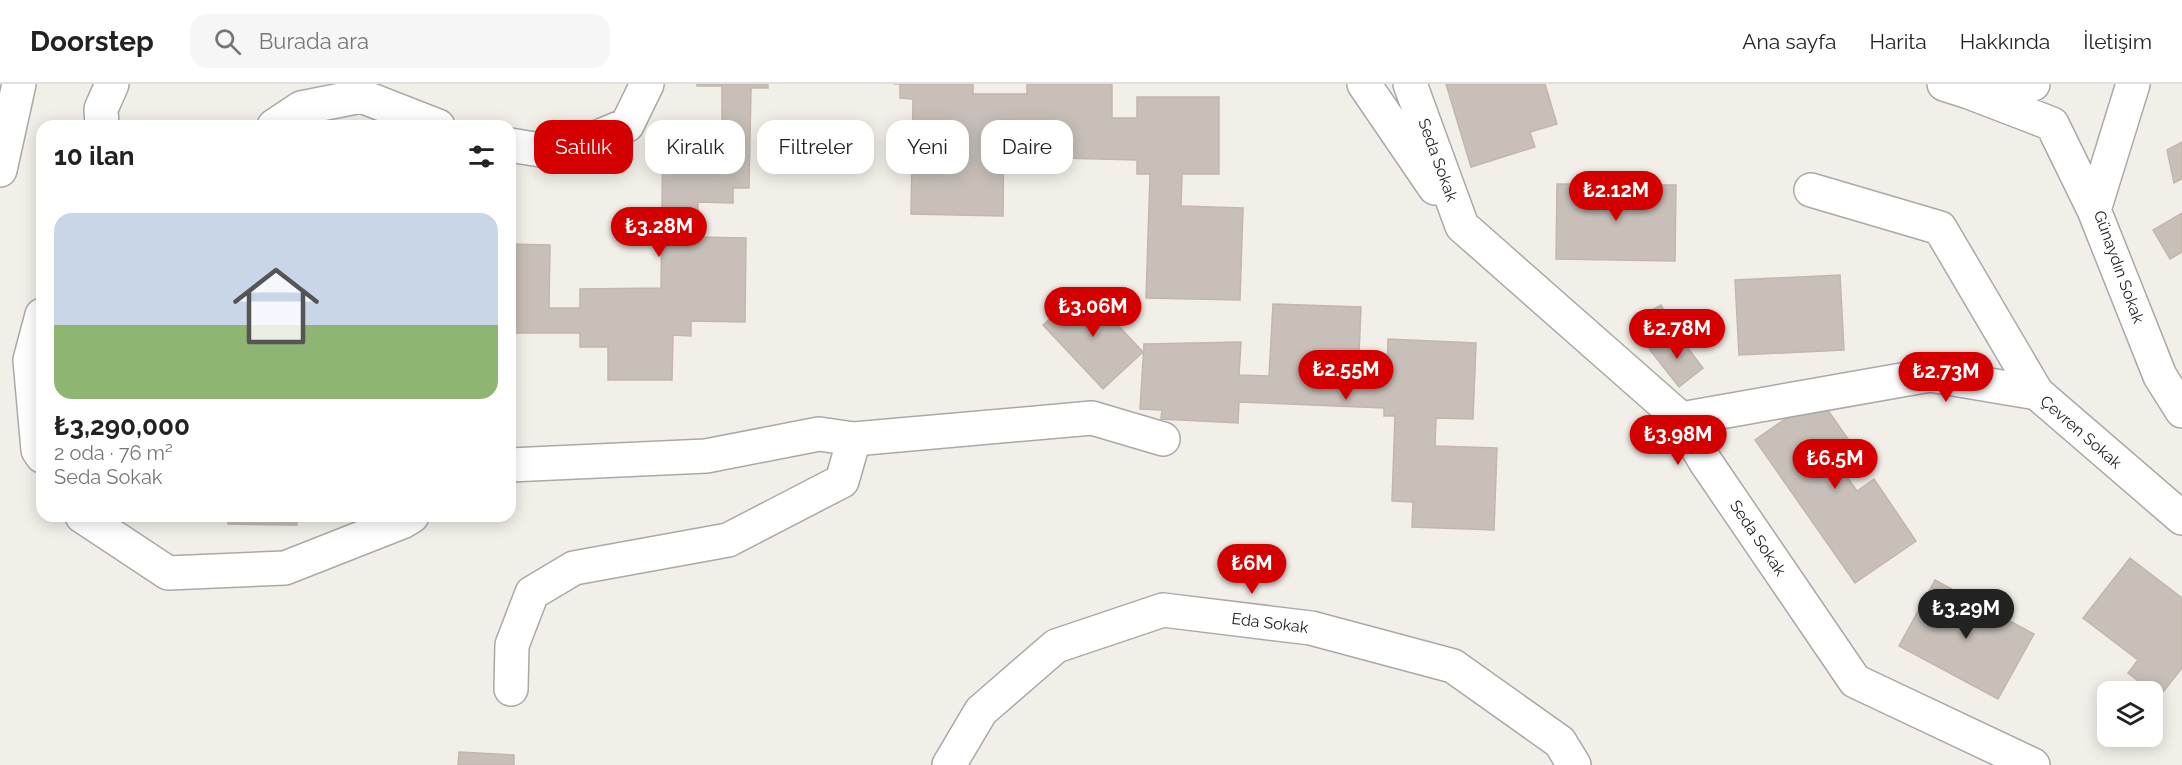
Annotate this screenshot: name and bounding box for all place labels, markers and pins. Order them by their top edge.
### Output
pin: ₺2.12M [1567,171,1665,222]
pin: ₺3.28M [610,207,708,258]
pin: ₺3.06M [1044,287,1142,338]
pin: ₺2.78M [1628,309,1726,360]
pin: ₺2.55M [1297,350,1395,401]
pin: ₺2.73M [1897,352,1995,403]
pin: ₺3.98M [1629,415,1727,466]
pin: ₺6.5M [1793,439,1877,490]
pin: ₺6M [1223,544,1281,595]
pin: ₺3.29M [1917,589,2015,640]

